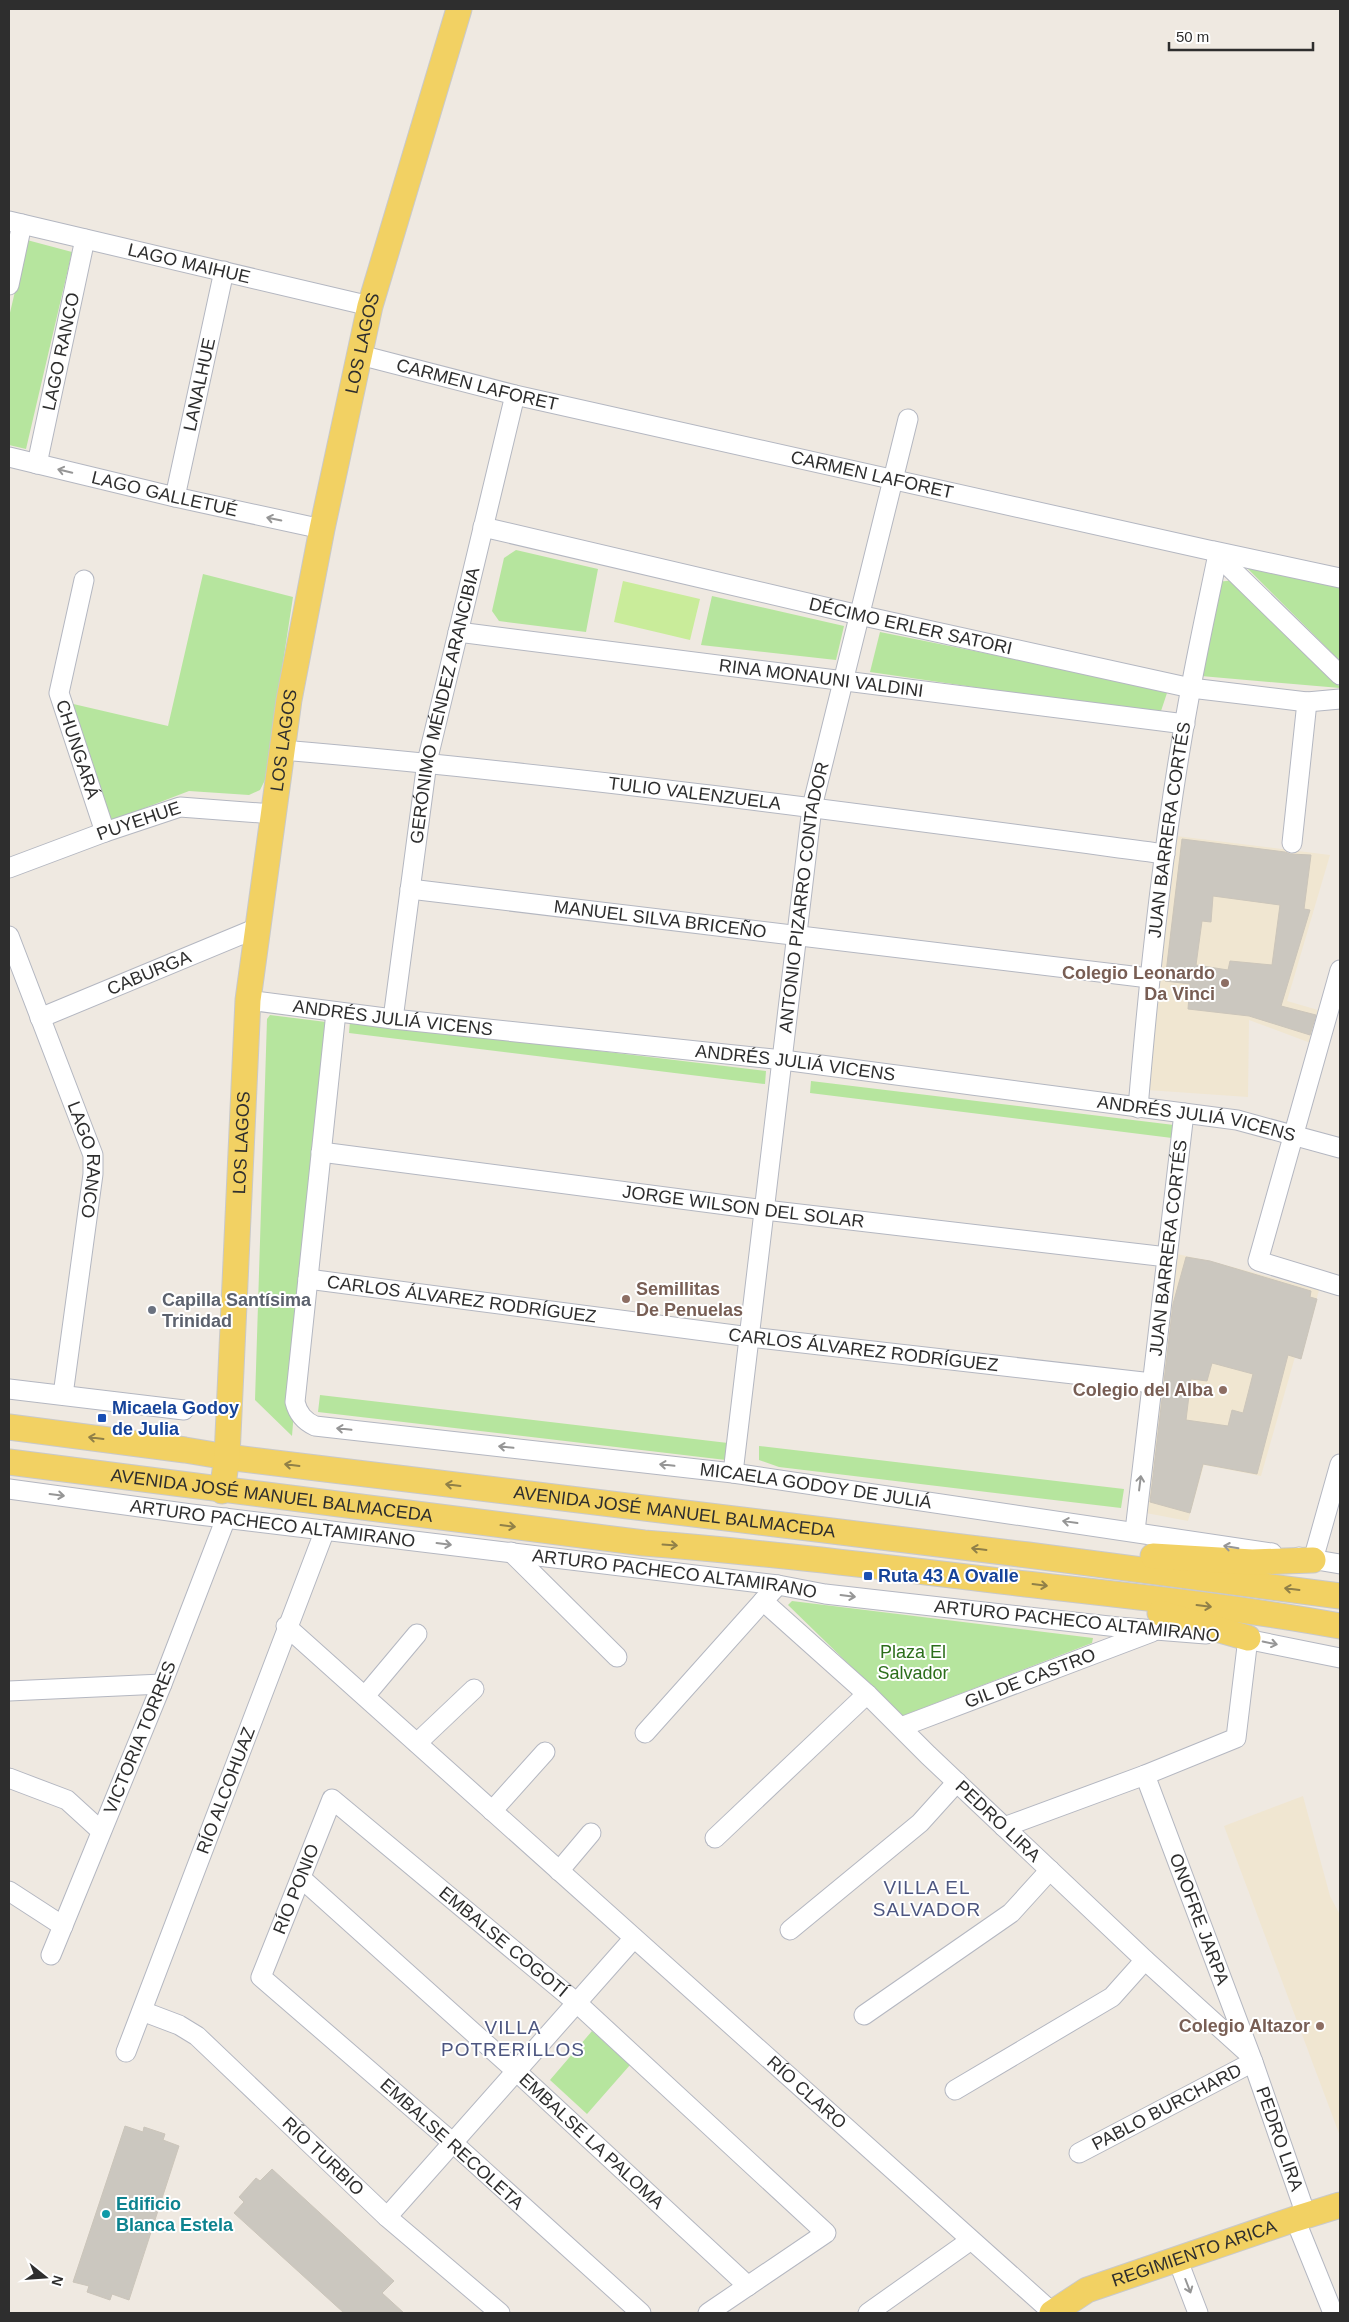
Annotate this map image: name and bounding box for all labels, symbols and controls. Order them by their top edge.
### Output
scale bar [1169,20,1313,52]
text: 50 m [1176,28,1209,45]
street label: LAGO MAIHUE [126,239,252,287]
street label: LOS LAGOS [341,290,384,396]
street label: LAGO RANCO [39,291,83,412]
street label: LANALHUE [180,336,219,433]
street label: CARMEN LAFORET [394,355,560,414]
street label: CARMEN LAFORET [789,447,955,503]
one-way arrow [57,466,73,475]
street label: LAGO GALLETUÉ [90,467,240,520]
one-way arrow [267,514,283,523]
street label: GERÓNIMO MÉNDEZ ARANCIBIA [406,565,483,845]
street label: DÉCIMO ERLER SATORI [807,594,1014,658]
street label: RINA MONAUNI VALDINI [718,655,924,701]
street label: LOS LAGOS [267,687,301,793]
street label: CHUNGARÁ [52,697,103,801]
street label: JUAN BARRERA CORTÉS [1145,720,1195,939]
street label: ANTONIO PIZARRO CONTADOR [775,760,833,1034]
street label: TULIO VALENZUELA [607,773,782,814]
street label: PUYEHUE [94,798,183,844]
street label: MANUEL SILVA BRICEÑO [553,896,768,942]
street label: CABURGA [104,946,194,999]
place label: Colegio Leonardo Da Vinci [1062,963,1215,1004]
marker: Colegio Leonardo Da Vinci [1219,977,1231,989]
street label: ANDRÉS JULIÁ VICENS [292,996,494,1039]
street label: ANDRÉS JULIÁ VICENS [694,1041,897,1085]
street label: LOS LAGOS [229,1091,254,1195]
street label: ANDRÉS JULIÁ VICENS [1096,1092,1298,1145]
street label: LAGO RANCO [63,1099,103,1219]
street label: JUAN BARRERA CORTÉS [1146,1139,1191,1357]
street label: JORGE WILSON DEL SOLAR [621,1181,866,1232]
street label: CARLOS ÁLVAREZ RODRÍGUEZ [326,1272,598,1327]
place label: Semillitas De Penuelas [636,1279,743,1320]
place label: Capilla Santísima Trinidad [162,1290,312,1331]
marker: Semillitas De Penuelas [620,1293,632,1305]
marker: Capilla Santísima Trinidad [146,1304,158,1316]
street label: CARLOS ÁLVAREZ RODRÍGUEZ [727,1324,1000,1375]
place label: Colegio del Alba [1073,1380,1214,1400]
marker: Colegio del Alba [1217,1384,1229,1396]
place label: Micaela Godoy de Julia [112,1398,239,1439]
marker: Micaela Godoy de Julia [96,1412,108,1424]
one-way arrow [337,1424,353,1434]
one-way arrow [89,1433,105,1443]
one-way arrow [498,1442,514,1452]
street label: MICAELA GODOY DE JULIÁ [699,1459,933,1512]
one-way arrow [284,1460,300,1470]
one-way arrow [660,1460,676,1470]
street label: AVENIDA JOSÉ MANUEL BALMACEDA [110,1465,434,1526]
one-way arrow [1135,1475,1145,1491]
one-way arrow [446,1480,462,1490]
street label: AVENIDA JOSÉ MANUEL BALMACEDA [512,1482,837,1541]
one-way arrow [49,1491,65,1501]
street label: ARTURO PACHECO ALTAMIRANO [129,1496,416,1551]
one-way arrow [1062,1517,1078,1527]
one-way arrow [500,1521,516,1531]
one-way arrow [436,1539,452,1549]
one-way arrow [661,1540,677,1549]
one-way arrow [1223,1541,1239,1551]
one-way arrow [972,1544,988,1554]
street label: ARTURO PACHECO ALTAMIRANO [531,1545,819,1602]
place label: Ruta 43 A Ovalle [878,1566,1019,1586]
marker: Ruta 43 A Ovalle [862,1570,874,1582]
one-way arrow [1032,1580,1048,1590]
one-way arrow [1284,1584,1300,1594]
one-way arrow [840,1591,856,1601]
street label: ARTURO PACHECO ALTAMIRANO [933,1596,1221,1646]
one-way arrow [1196,1601,1212,1611]
one-way arrow [1262,1639,1278,1648]
park label: Plaza El Salvador [877,1642,949,1683]
street label: GIL DE CASTRO [962,1644,1098,1712]
street label: VICTORIA TORRES [100,1658,180,1817]
street label: RÍO ALCOHUAZ [193,1724,259,1857]
street label: PEDRO LIRA [951,1776,1045,1866]
street label: RÍO PONIO [269,1841,323,1937]
street label: ONOFRE JARPA [1165,1851,1233,1988]
district label: VILLA EL SALVADOR [873,1877,981,1920]
street label: EMBALSE COGOTÍ [435,1882,572,2001]
place label: Colegio Altazor [1179,2016,1310,2036]
district label: VILLA POTRERILLOS [441,2017,585,2060]
marker: Colegio Altazor [1314,2020,1326,2032]
street label: RÍO CLARO [763,2052,850,2133]
street label: PABLO BURCHARD [1089,2060,1245,2154]
street label: EMBALSE LA PALOMA [515,2069,668,2213]
street label: EMBALSE RECOLETA [376,2074,528,2214]
street label: PEDRO LIRA [1252,2084,1307,2194]
street label: RÍO TURBIO [278,2113,368,2200]
place label: Edificio Blanca Estela [116,2194,234,2235]
marker: Edificio Blanca Estela [100,2208,112,2220]
street label: REGIMIENTO ARICA [1109,2216,1279,2291]
north arrow [20,2252,70,2302]
text: N [48,2274,67,2288]
one-way arrow [1184,2278,1193,2293]

